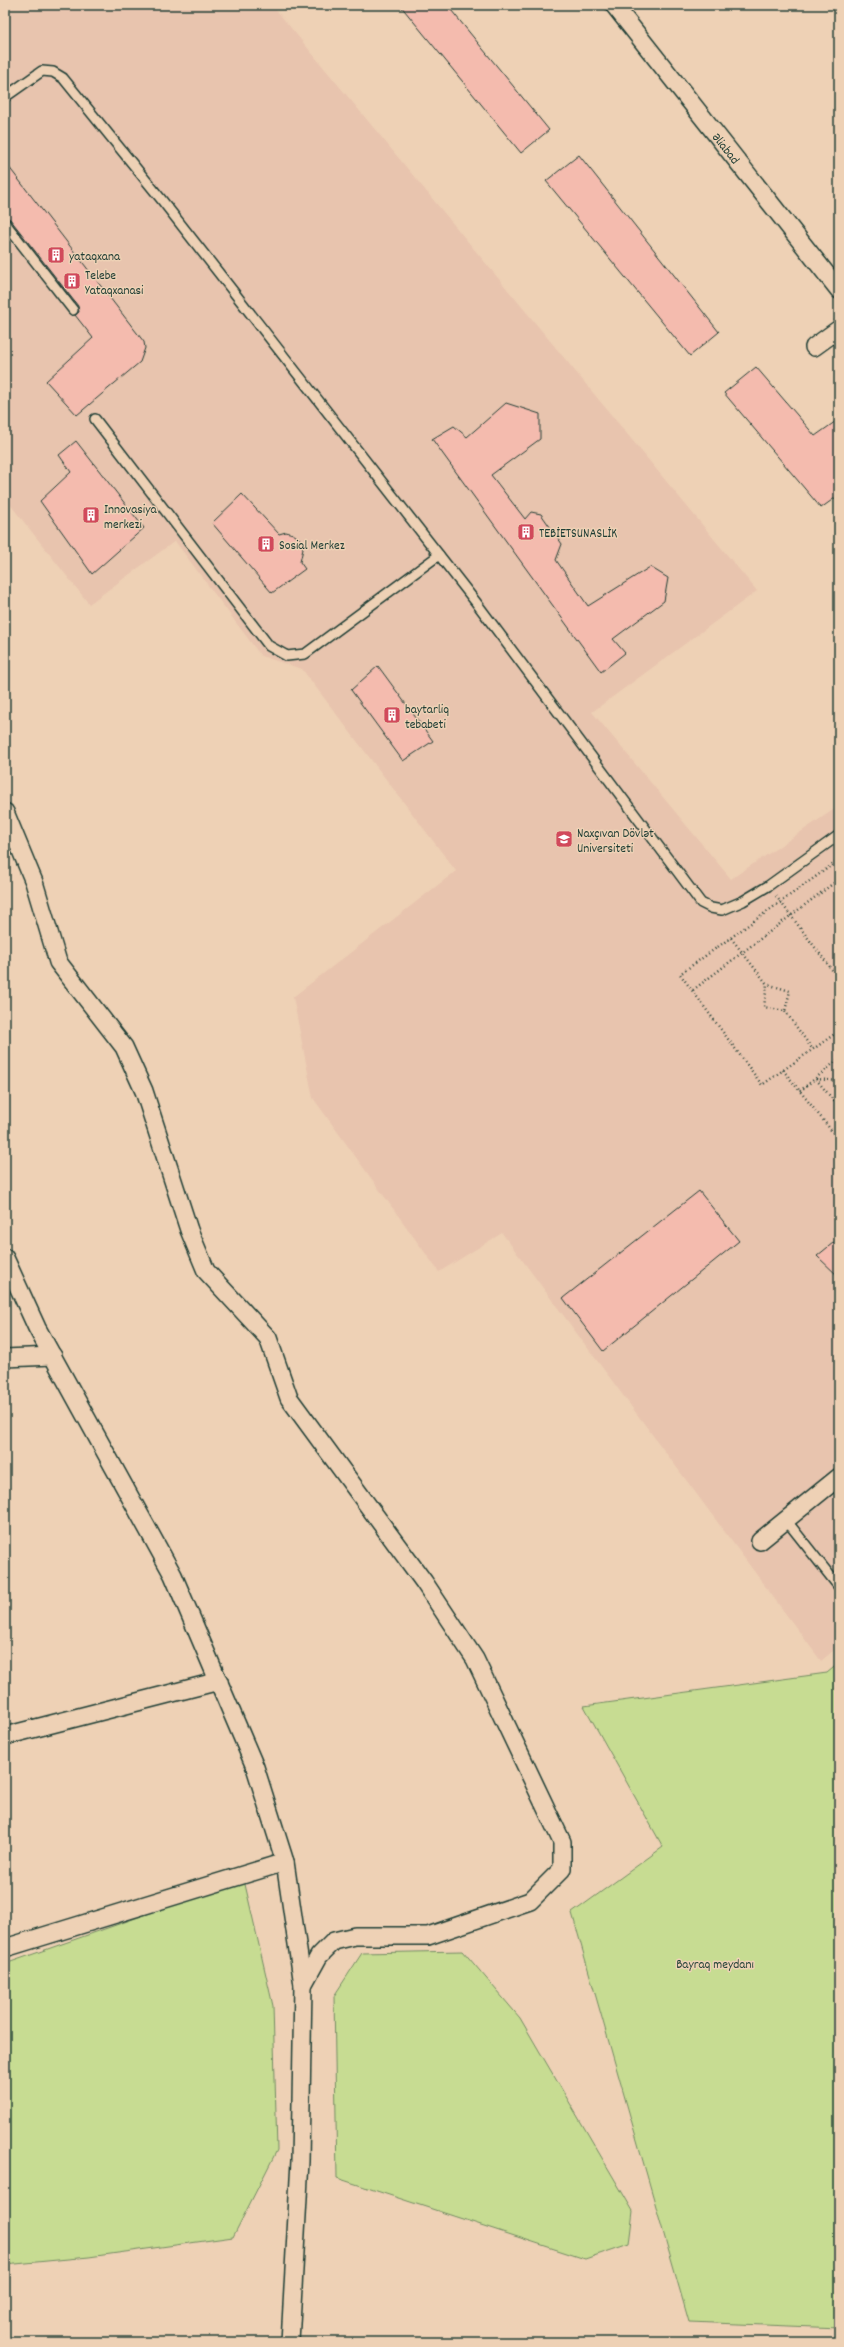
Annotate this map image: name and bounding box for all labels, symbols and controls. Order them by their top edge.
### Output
street label: Əliabad [707,130,743,169]
building icon: yataqxana [46,245,66,265]
place label: yataqxana [69,248,121,267]
place label: Telebe Yataqxanasi [85,267,144,301]
building icon: Telebe Yataqxanasi [62,271,82,291]
place label: Innovasiya merkezi [104,501,157,535]
building icon: Innovasiya merkezi [81,505,101,525]
building icon: TEBİETSUNASLİK [516,522,536,542]
place label: TEBİETSUNASLİK [539,525,617,544]
building icon: Sosial Merkez [256,534,276,554]
place label: Sosial Merkez [279,537,345,556]
place label: baytarliq tebabeti [405,701,449,735]
building icon: baytarliq tebabeti [382,705,402,725]
place label: Naxçıvan Dövlət Universiteti [577,825,654,859]
school or university icon: Naxçıvan Dövlət Universiteti [554,829,574,849]
park label: Bayraq meydanı [676,1956,754,1975]

